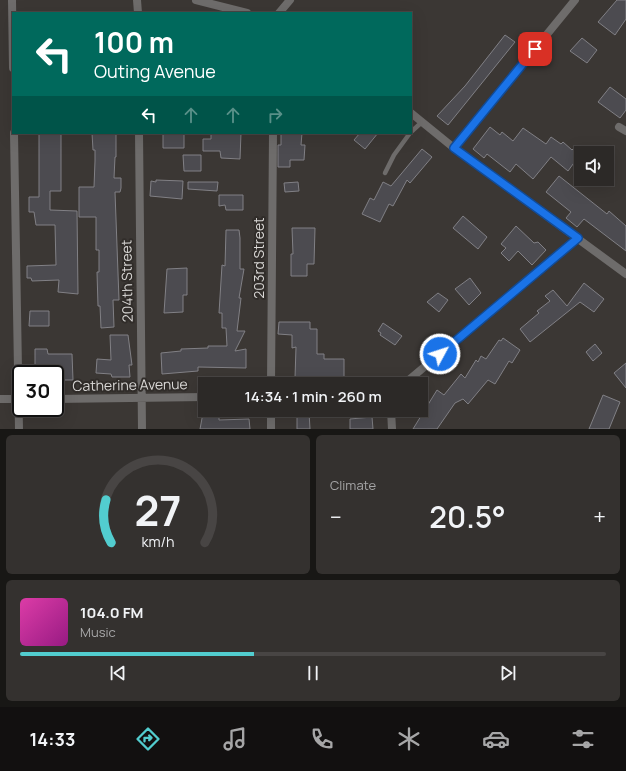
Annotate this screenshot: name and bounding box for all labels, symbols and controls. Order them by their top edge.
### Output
text: 100 m [94,23,174,61]
icon: left [28,28,80,80]
pin [518,32,552,66]
icon: arrive [524,38,546,60]
text: Outing Avenue [94,59,216,83]
icon: left [138,104,160,126]
icon: ahead [180,104,202,126]
icon: ahead [222,104,244,126]
icon: right [264,104,286,126]
map controls [574,146,614,186]
button: sound [574,146,614,186]
street label: 203rd Street [249,217,268,299]
street label: 204th Street [116,239,137,322]
position arrow [419,333,461,375]
speed limit sign: 30 [12,365,64,417]
street label: Catherine Avenue [72,374,188,395]
text: 14:34 · 1 min · 260 m [244,386,382,407]
text: Climate [330,476,376,494]
text: 27 [135,481,181,537]
text: 20.5° [429,496,506,537]
text: − [330,502,342,532]
text: + [593,502,606,532]
text: km/h [141,531,175,550]
text: 104.0 FM [80,602,143,623]
text: Music [80,623,116,641]
icon: previous [107,662,129,684]
icon: pause [302,662,324,684]
icon: next [497,662,519,684]
icon: directions [134,725,162,753]
icon: music [221,725,249,753]
icon: phone [308,725,336,753]
icon: climate [395,725,423,753]
icon: car [482,725,510,753]
icon: filters [569,725,597,753]
text: 14:33 [29,727,75,751]

